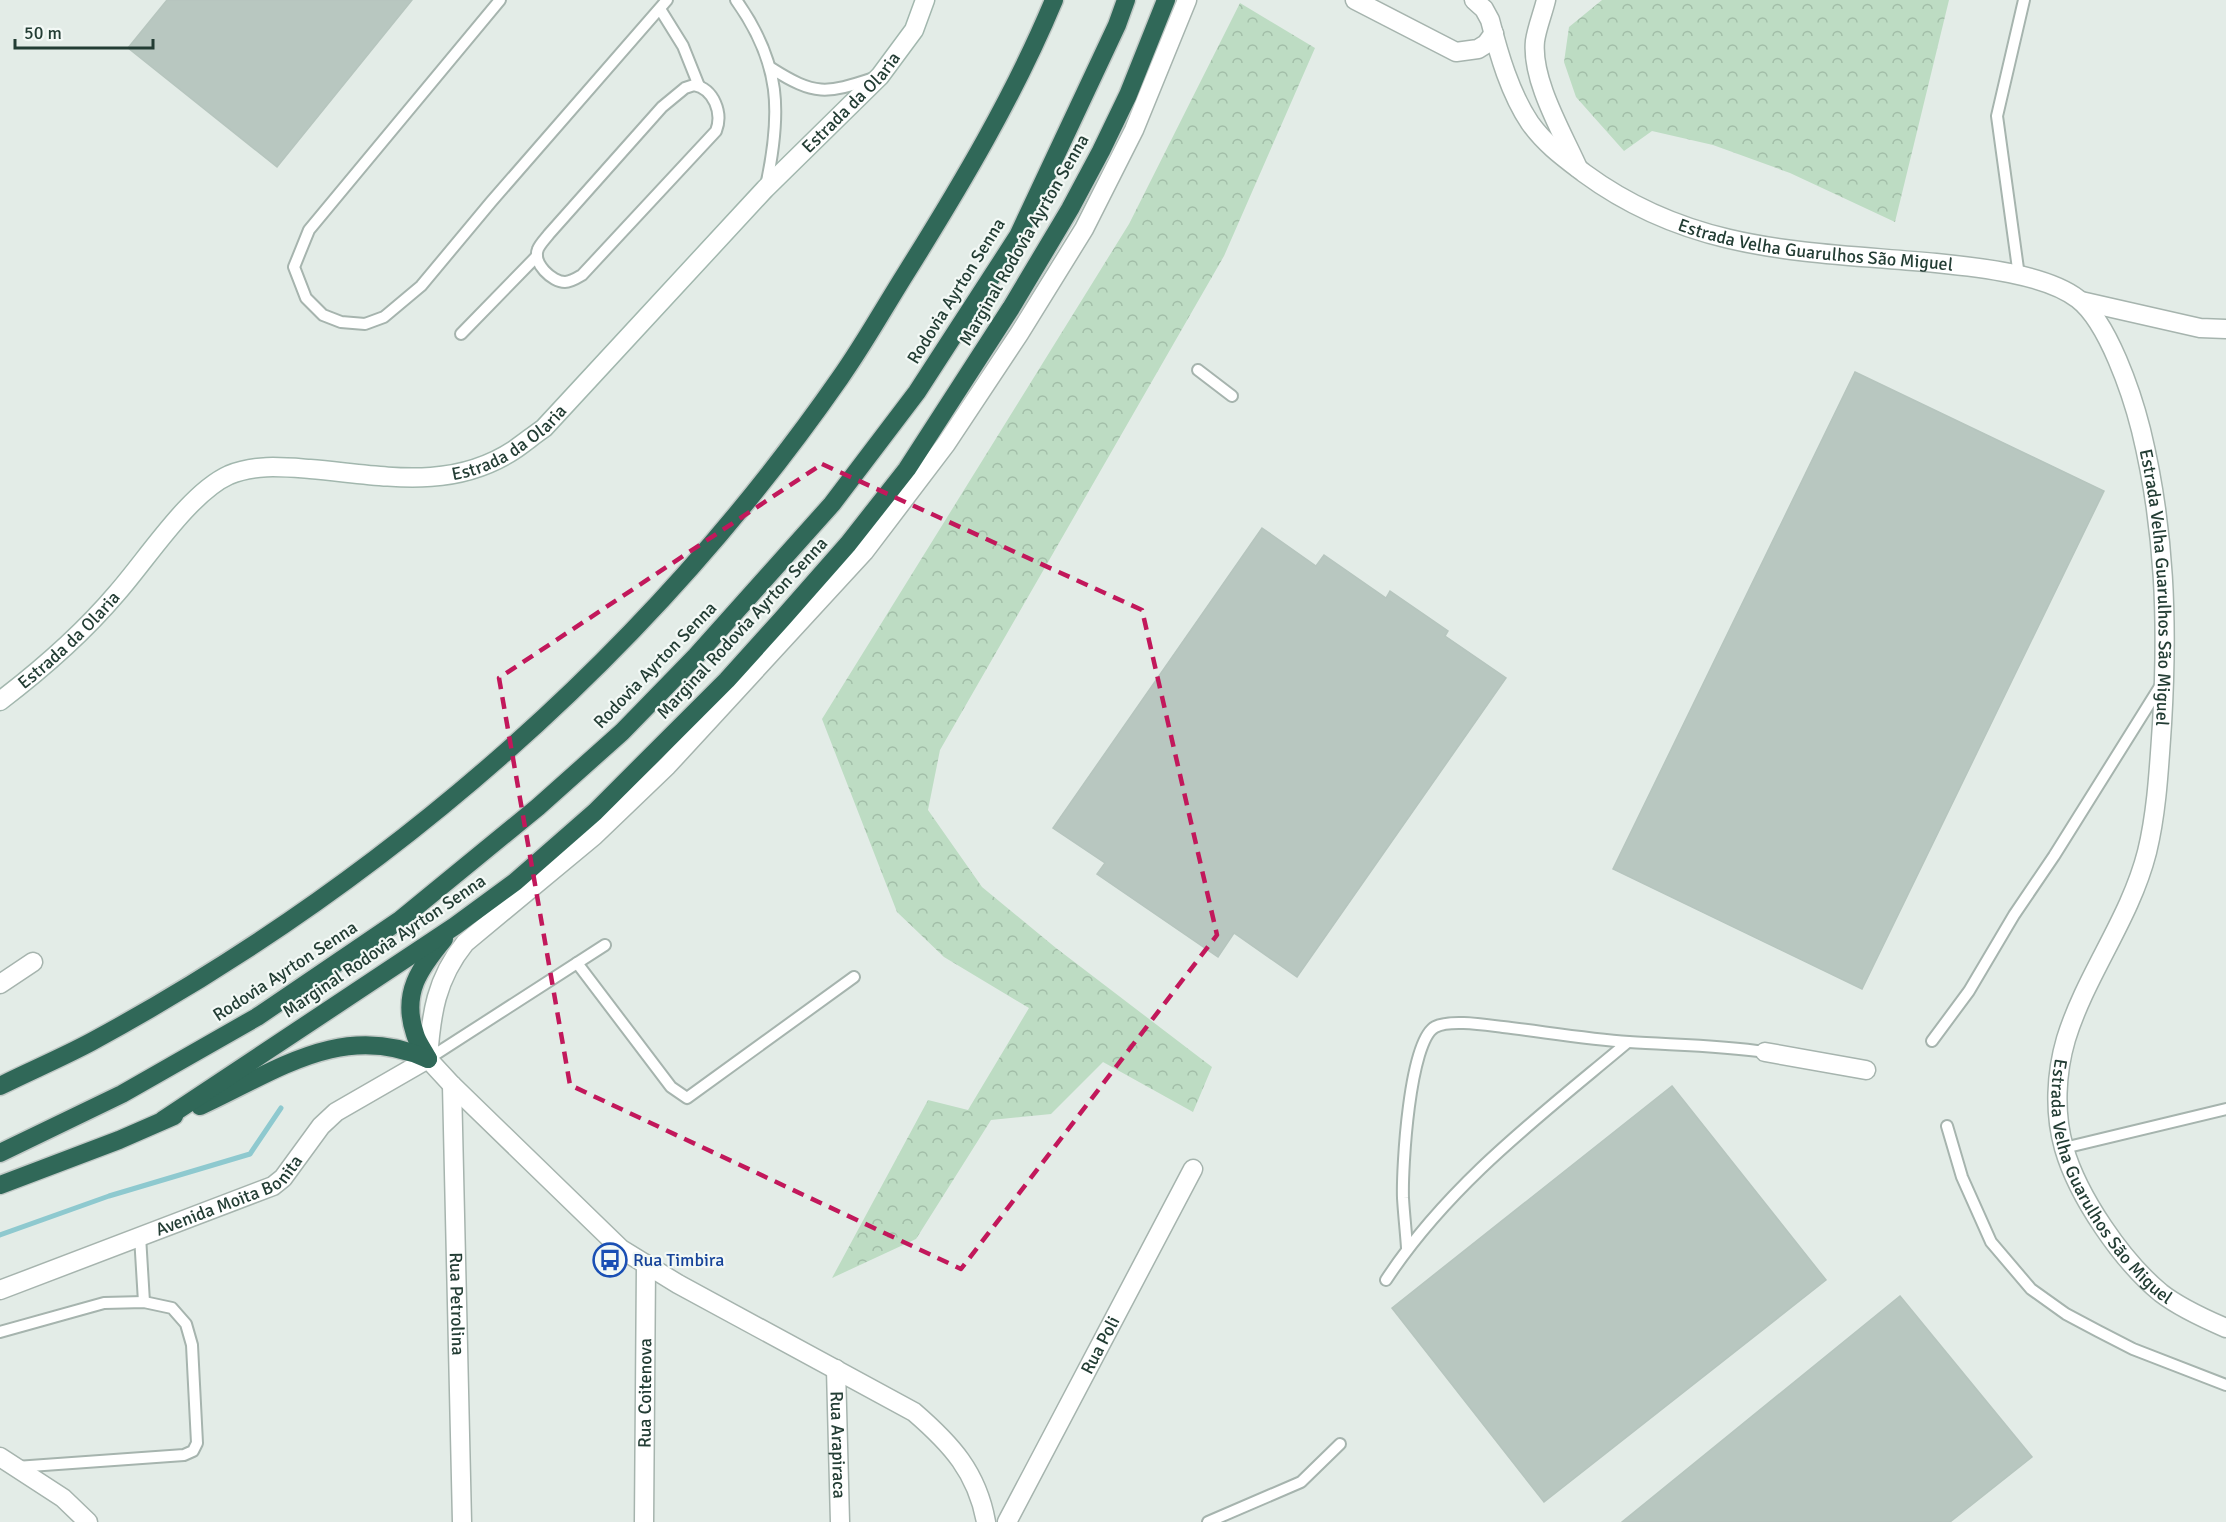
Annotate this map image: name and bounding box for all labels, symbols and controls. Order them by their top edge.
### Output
scale bar [15,12,153,50]
text: 50 m [24,22,62,44]
street label: Estrada da Olaria [797,48,905,158]
street label: Marginal Rodovia Ayrton Senna [955,130,1093,350]
street label: Rodovia Ayrton Senna [902,214,1010,368]
street label: Estrada Velha Guarulhos São Miguel [1675,214,1954,276]
street label: Estrada da Olaria [450,400,571,485]
street label: Estrada Velha Guarulhos São Miguel [2135,447,2176,727]
street label: Marginal Rodovia Ayrton Senna [652,533,832,723]
street label: Estrada da Olaria [13,587,125,694]
street label: Rodovia Ayrton Senna [589,597,721,733]
street label: Marginal Rodovia Ayrton Senna [278,870,490,1022]
street label: Rodovia Ayrton Senna [209,916,361,1026]
street label: Estrada Velha Guarulhos São Miguel [2046,1057,2177,1309]
street label: Avenida Moita Bonita [152,1151,307,1241]
bus stop icon: Rua Timbira [592,1242,628,1278]
place label: Rua Timbira [633,1249,724,1271]
street label: Rua Petrolina [445,1252,469,1356]
street label: Rua Poli [1076,1312,1125,1378]
street label: Rua Coitenova [634,1338,656,1448]
street label: Rua Arapiraca [826,1391,850,1499]

